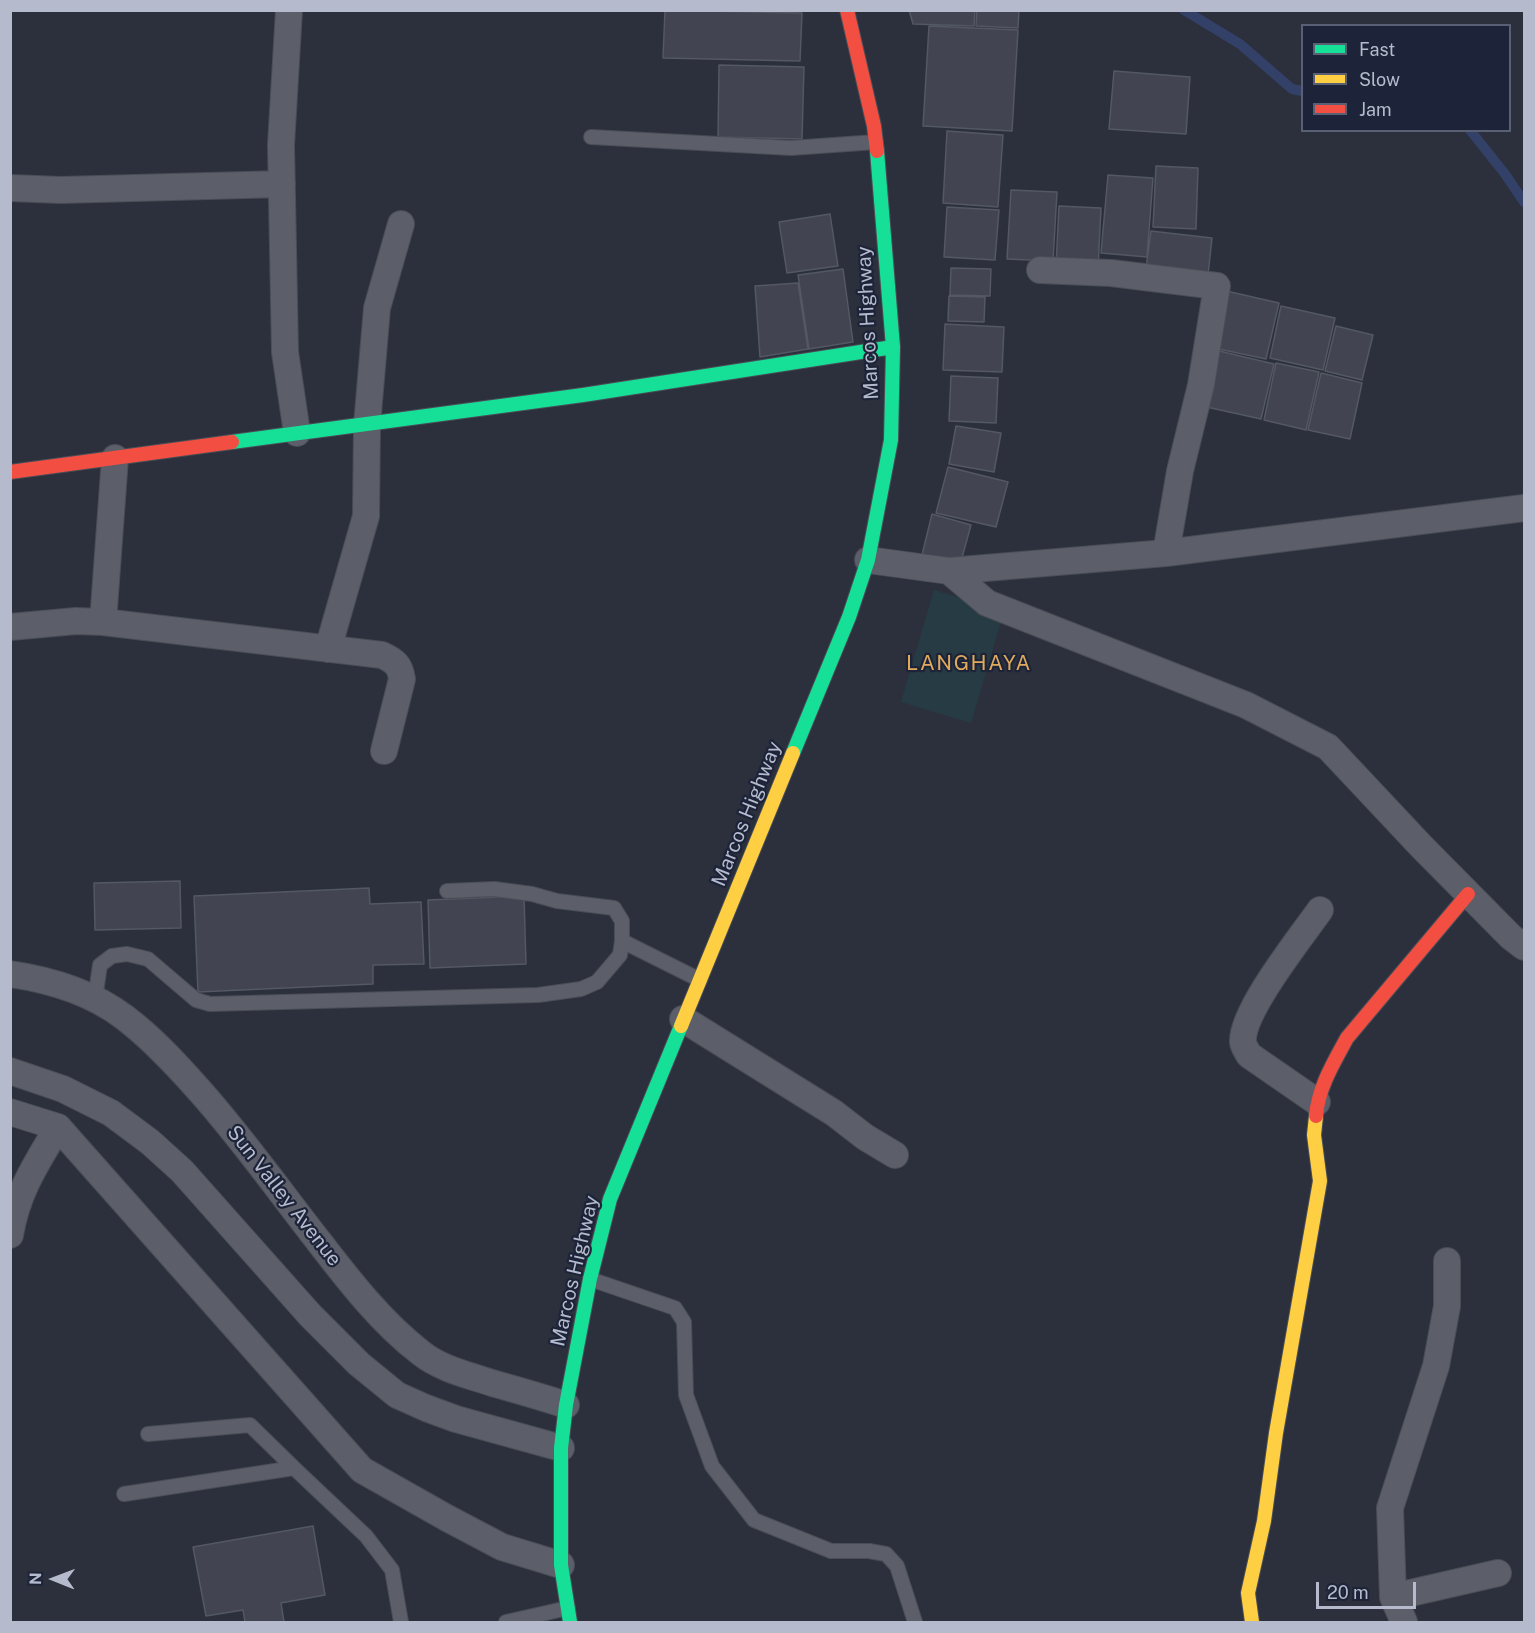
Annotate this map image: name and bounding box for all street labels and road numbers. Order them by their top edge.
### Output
street label: Marcos Highway [852,245,884,401]
street label: Marcos Highway [707,738,787,890]
street label: Sun Valley Avenue [222,1121,346,1271]
street label: Marcos Highway [546,1193,604,1349]

